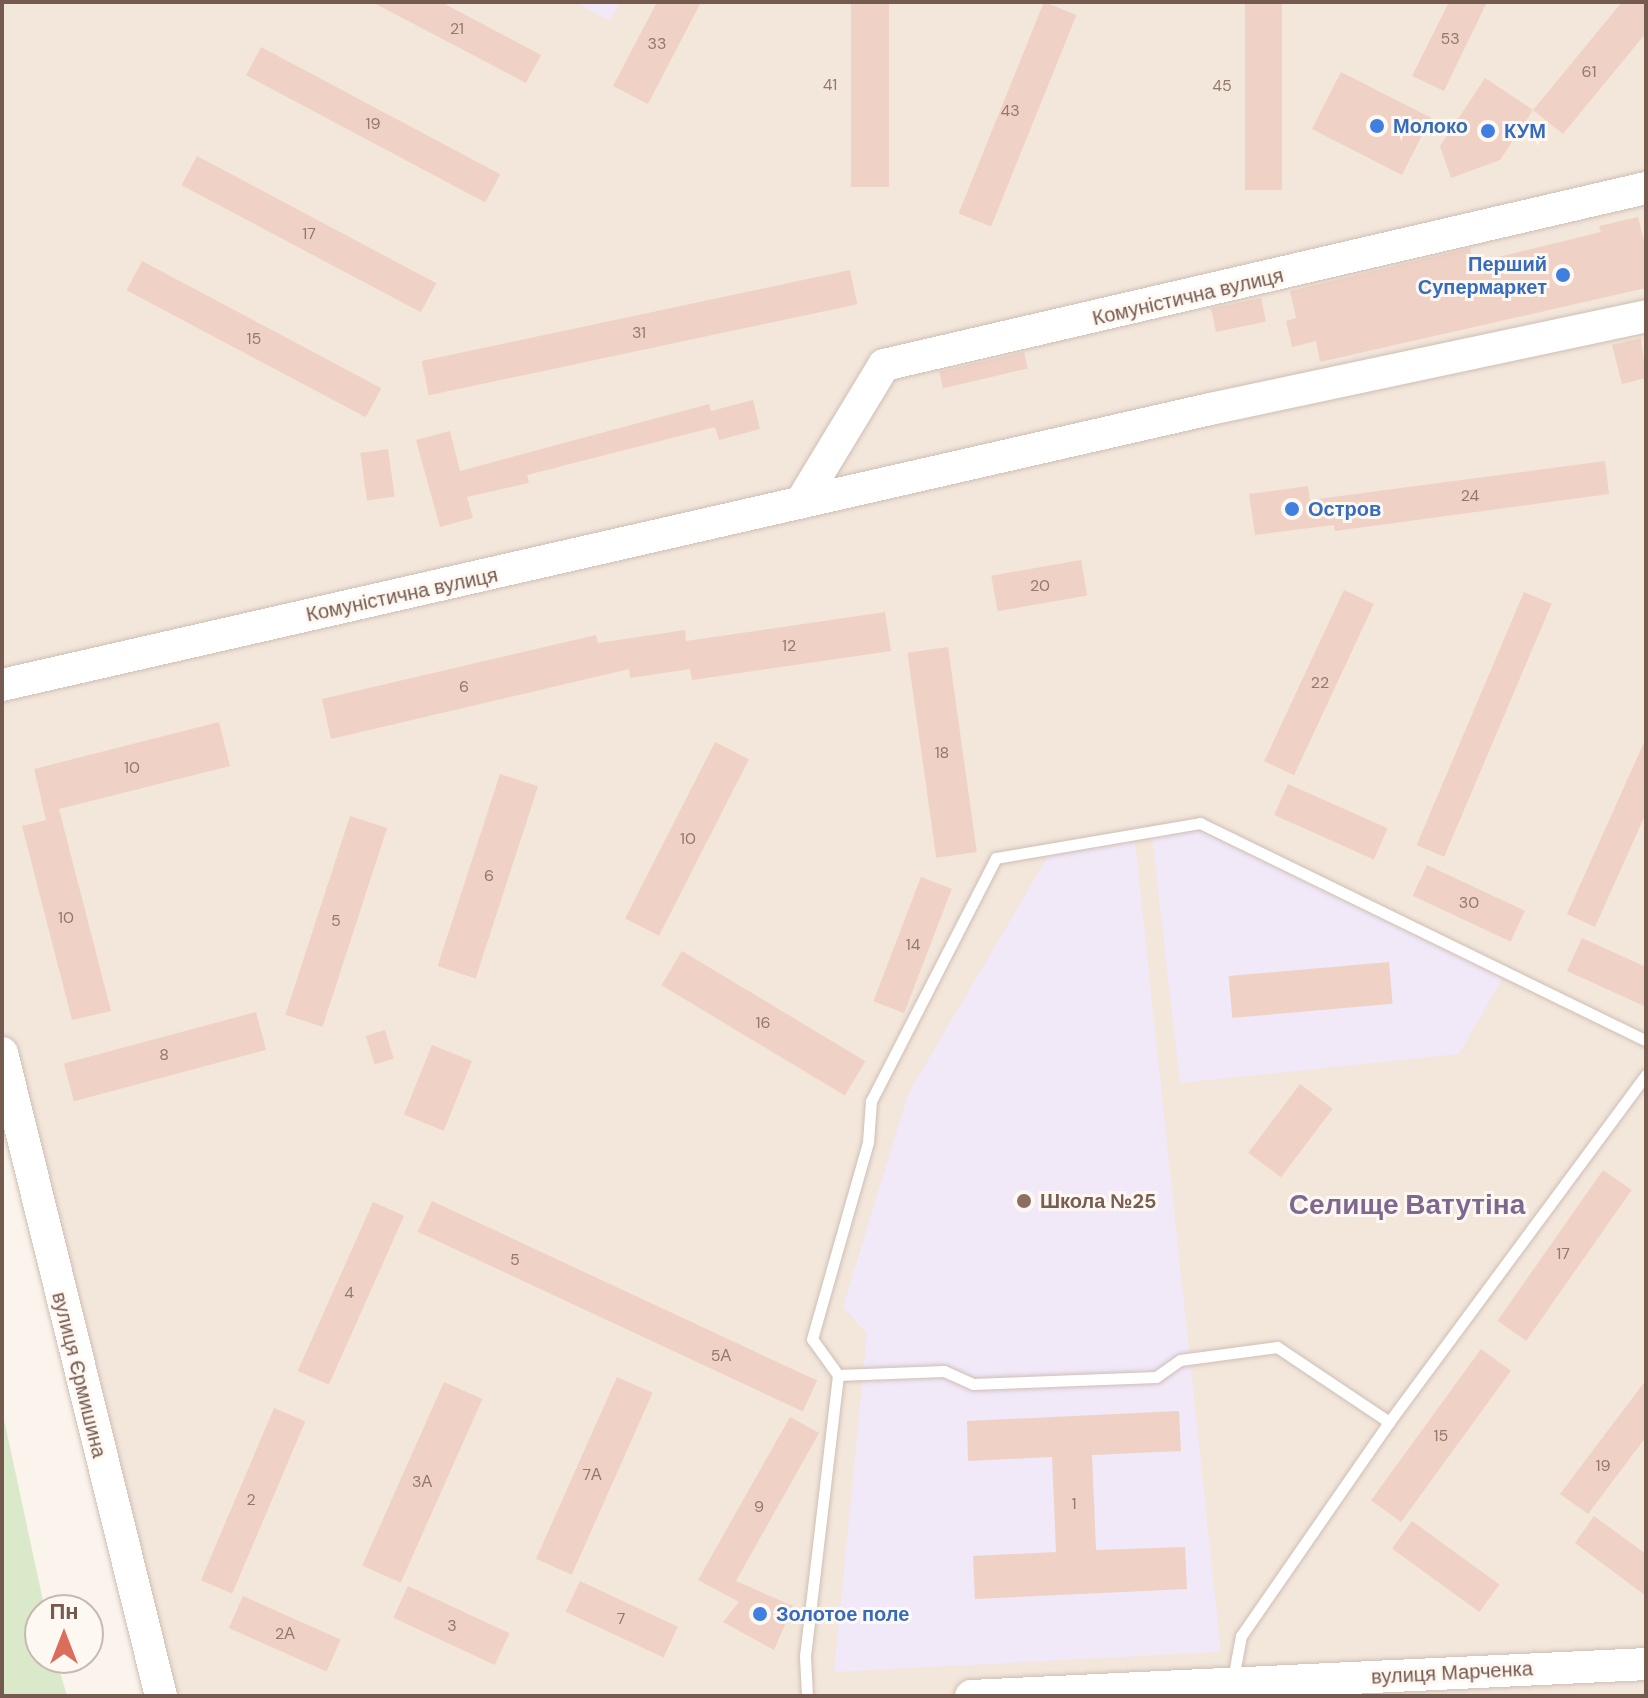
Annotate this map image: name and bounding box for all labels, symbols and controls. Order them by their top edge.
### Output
house number: 21 [450,19,464,39]
house number: 53 [1440,29,1460,49]
house number: 33 [648,34,666,54]
house number: 61 [1581,62,1597,82]
house number: 41 [823,75,837,95]
house number: 45 [1212,76,1232,96]
house number: 43 [1000,101,1020,121]
house number: 19 [365,114,381,134]
place label: Молоко [1393,114,1468,138]
marker: Молоко [1368,117,1386,135]
place label: КУМ [1504,119,1546,143]
marker: КУМ [1479,122,1497,140]
house number: 17 [302,224,316,244]
place label: Перший Супермаркет [1418,252,1547,299]
street label: Комуністична вулиця [1090,263,1286,331]
marker: Перший Супермаркет [1554,266,1572,284]
house number: 31 [632,323,646,343]
house number: 15 [247,329,261,349]
house number: 24 [1461,486,1479,506]
place label: Остров [1308,497,1381,521]
marker: Остров [1283,500,1301,518]
street label: Комуністична вулиця [304,563,500,627]
house number: 20 [1030,576,1050,596]
house number: 12 [782,636,796,656]
house number: 22 [1311,673,1329,693]
house number: 6 [459,677,469,697]
house number: 18 [935,743,949,763]
house number: 10 [124,758,140,778]
house number: 10 [680,829,696,849]
house number: 6 [484,866,494,886]
house number: 30 [1459,893,1479,913]
house number: 10 [58,908,74,928]
house number: 5 [331,911,341,931]
house number: 14 [906,935,920,955]
house number: 16 [755,1013,771,1033]
house number: 8 [159,1045,169,1065]
district label: Селище Ватутіна [1289,1188,1525,1222]
place label: Школа №25 [1040,1189,1156,1213]
marker: Школа №25 [1015,1192,1033,1210]
house number: 17 [1556,1244,1570,1264]
house number: 5 [510,1250,520,1270]
house number: 4 [344,1283,354,1303]
street label: вулиця Єрмишина [47,1290,111,1460]
house number: 5А [711,1346,731,1366]
house number: 15 [1434,1426,1448,1446]
house number: 19 [1595,1456,1611,1476]
house number: 7А [582,1465,602,1485]
house number: 3А [412,1472,432,1492]
house number: 2 [246,1490,256,1510]
house number: 1 [1072,1494,1076,1514]
house number: 9 [754,1497,764,1517]
north arrow [24,1594,104,1674]
text: Пн [49,1597,79,1626]
place label: Золотое поле [776,1602,909,1626]
marker: Золотое поле [751,1605,769,1623]
house number: 7 [617,1609,625,1629]
house number: 3 [447,1616,457,1636]
house number: 2А [275,1624,295,1644]
street label: вулиця Марченка [1371,1657,1533,1689]

